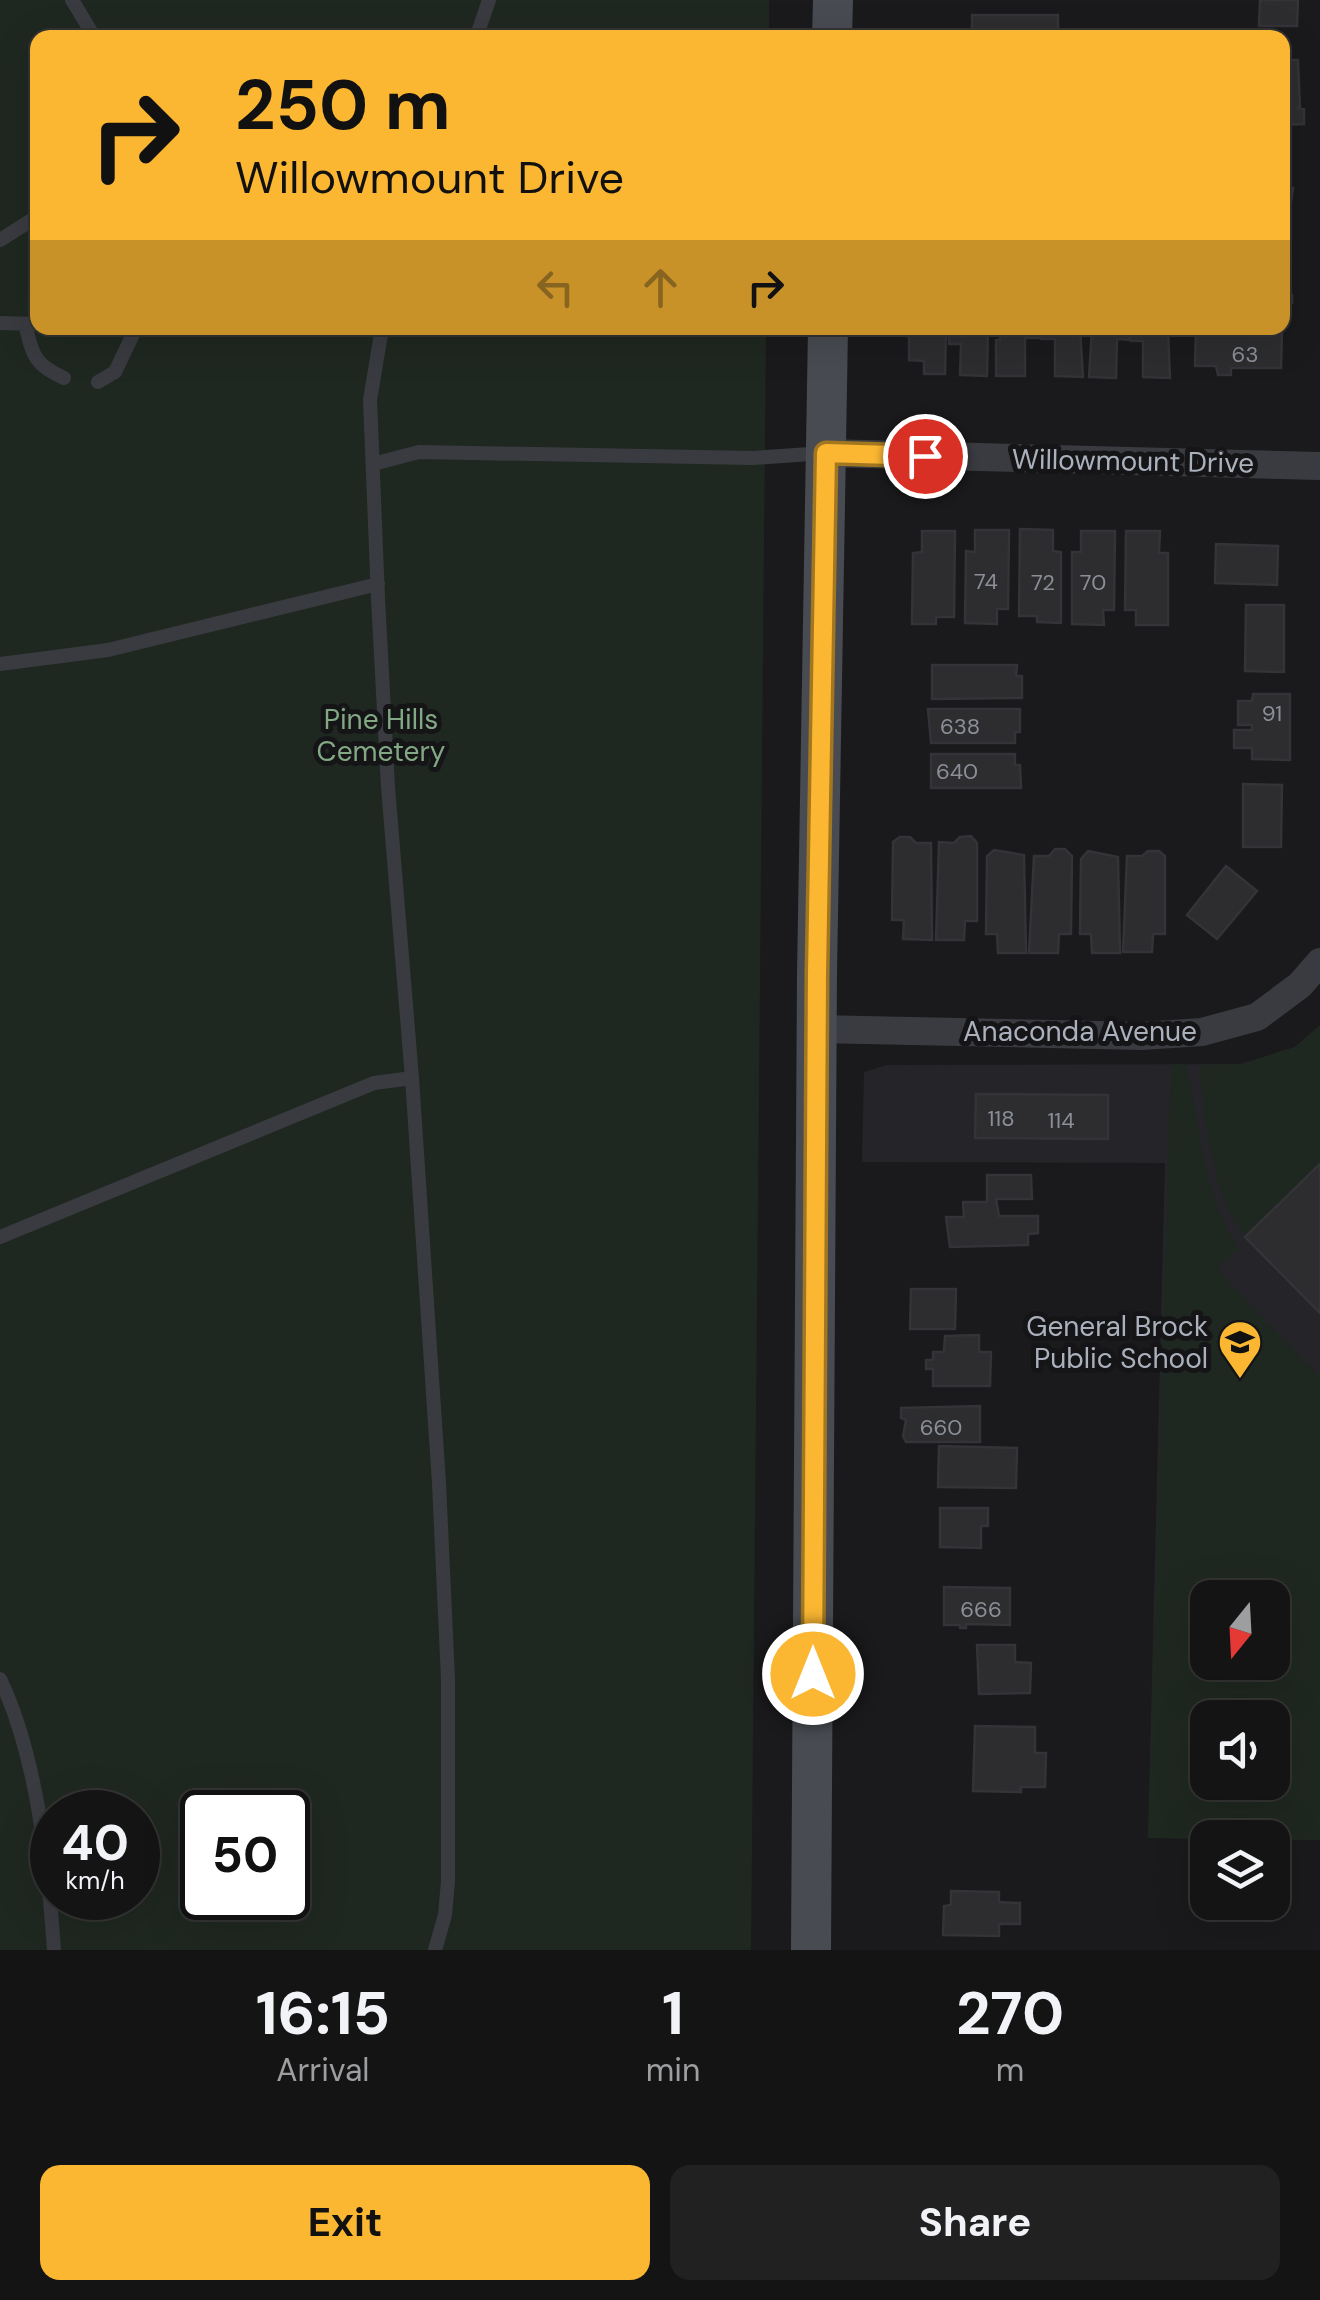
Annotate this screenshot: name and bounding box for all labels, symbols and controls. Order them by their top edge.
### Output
text: 250 m [235,60,451,151]
icon: right [70,70,200,200]
text: Willowmount Drive [235,148,624,207]
icon: left [528,260,583,315]
icon: ahead [633,260,688,315]
icon: right [738,260,793,315]
house number: 63 [1232,340,1258,369]
pin [883,414,968,499]
icon: arrive [898,429,953,484]
street label: Willowmount Drive [1012,440,1254,482]
house number: 74 [974,567,998,596]
house number: 72 [1031,568,1055,597]
house number: 70 [1080,568,1106,597]
house number: 91 [1262,699,1282,728]
park label: Pine Hills Cemetery [317,701,445,770]
house number: 638 [940,712,980,741]
house number: 640 [936,757,978,786]
street label: Anaconda Avenue [963,1013,1197,1050]
house number: 118 [987,1104,1015,1133]
house number: 114 [1047,1106,1075,1135]
place label: General Brock Public School [1026,1308,1208,1377]
school or university icon: General Brock Public School [1217,1319,1263,1380]
house number: 660 [920,1413,962,1442]
north arrow [1190,1580,1290,1680]
map controls [1190,1580,1290,1920]
house number: 666 [960,1595,1002,1624]
position arrow [761,1622,865,1726]
button: sound [1190,1700,1290,1800]
speed limit sign: 50 [180,1790,310,1920]
text: 40 [61,1810,129,1876]
button: layers [1190,1820,1290,1920]
text: km/h [65,1864,125,1897]
text: 16:15 [256,1974,390,2053]
text: 1 [662,1974,684,2053]
text: 270 [956,1974,1064,2053]
text: Arrival [276,2049,369,2091]
text: min [646,2049,700,2091]
text: m [996,2049,1024,2091]
button: Exit [40,2165,650,2280]
button: Share [670,2165,1280,2280]

